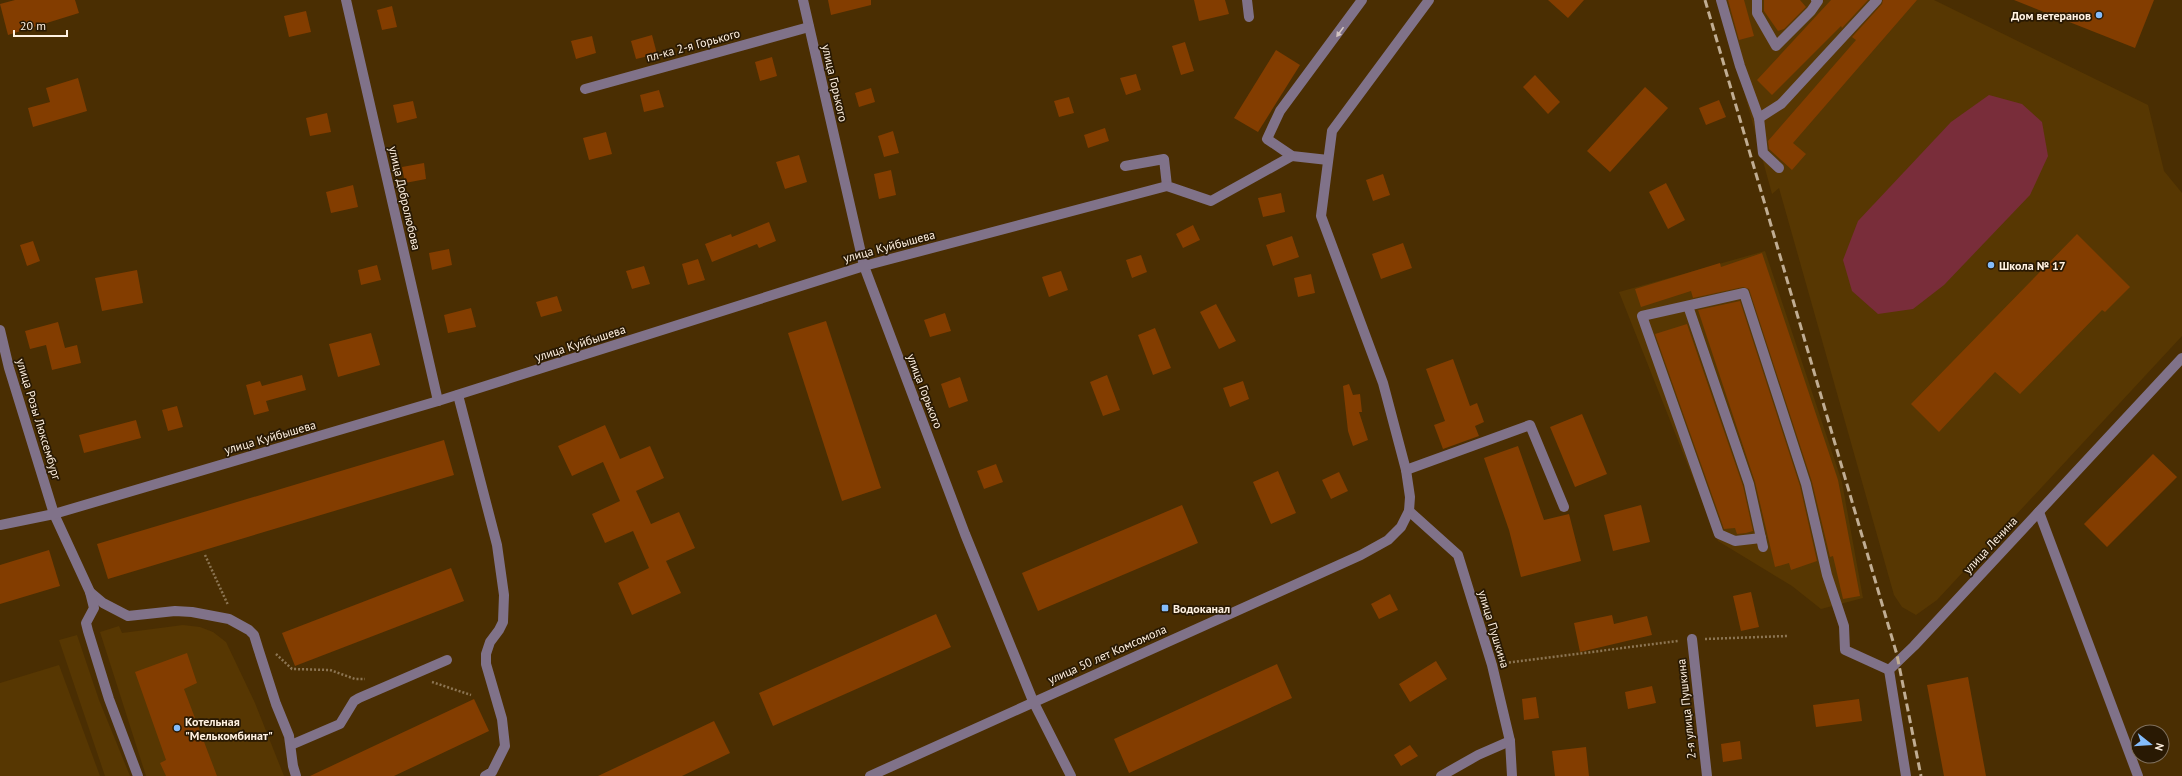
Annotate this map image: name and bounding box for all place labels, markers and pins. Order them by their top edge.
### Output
place label: Дом ветеранов [2011,8,2091,23]
marker: Дом ветеранов [2094,10,2104,20]
place label: Школа № 17 [1999,258,2066,273]
marker: Школа № 17 [1986,260,1996,270]
place label: Водоканал [1173,601,1230,616]
marker: Водоканал [1160,603,1170,613]
place label: Котельная "Мелькомбинат" [185,714,273,743]
marker: Котельная "Мелькомбинат" [172,723,182,733]

